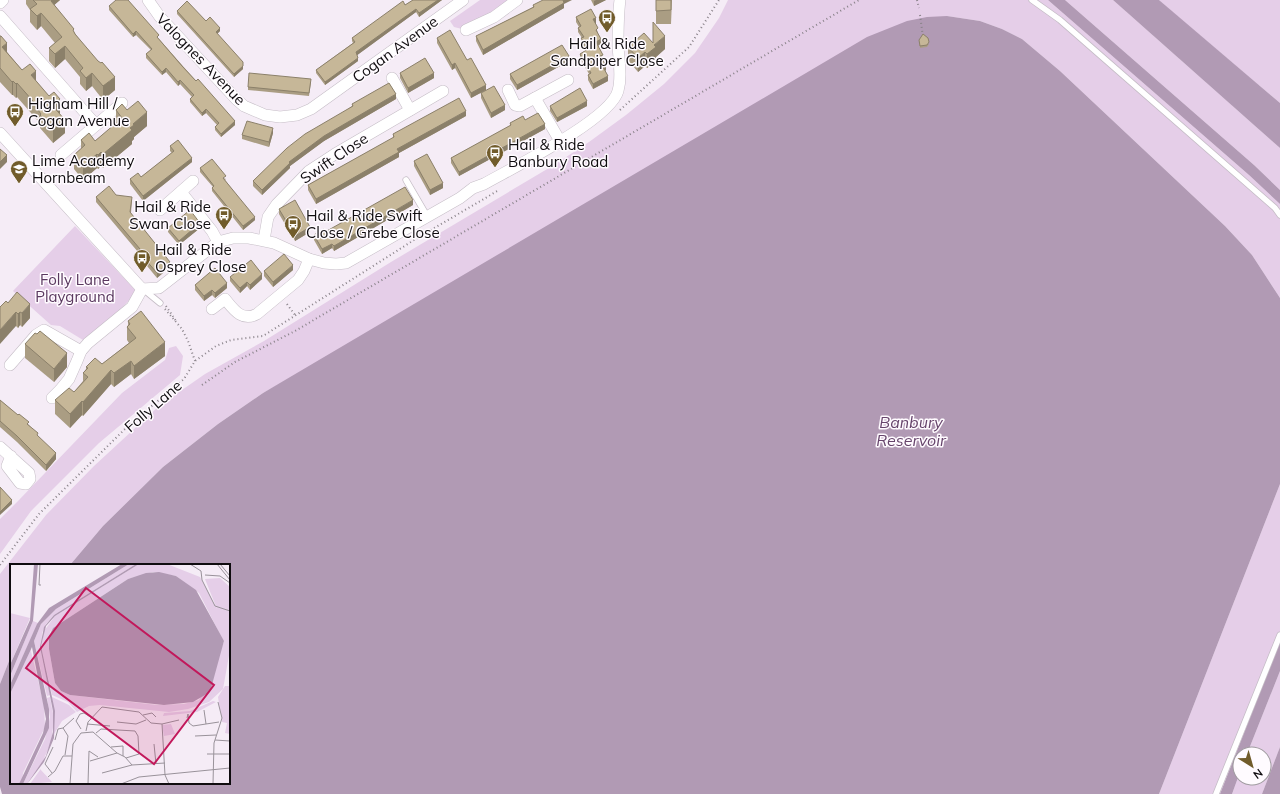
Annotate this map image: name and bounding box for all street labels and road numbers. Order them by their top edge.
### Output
street label: Valognes Avenue [152,9,250,109]
street label: Cogan Avenue [348,12,442,86]
street label: Swift Close [296,128,372,188]
street label: Folly Lane [120,376,186,436]

